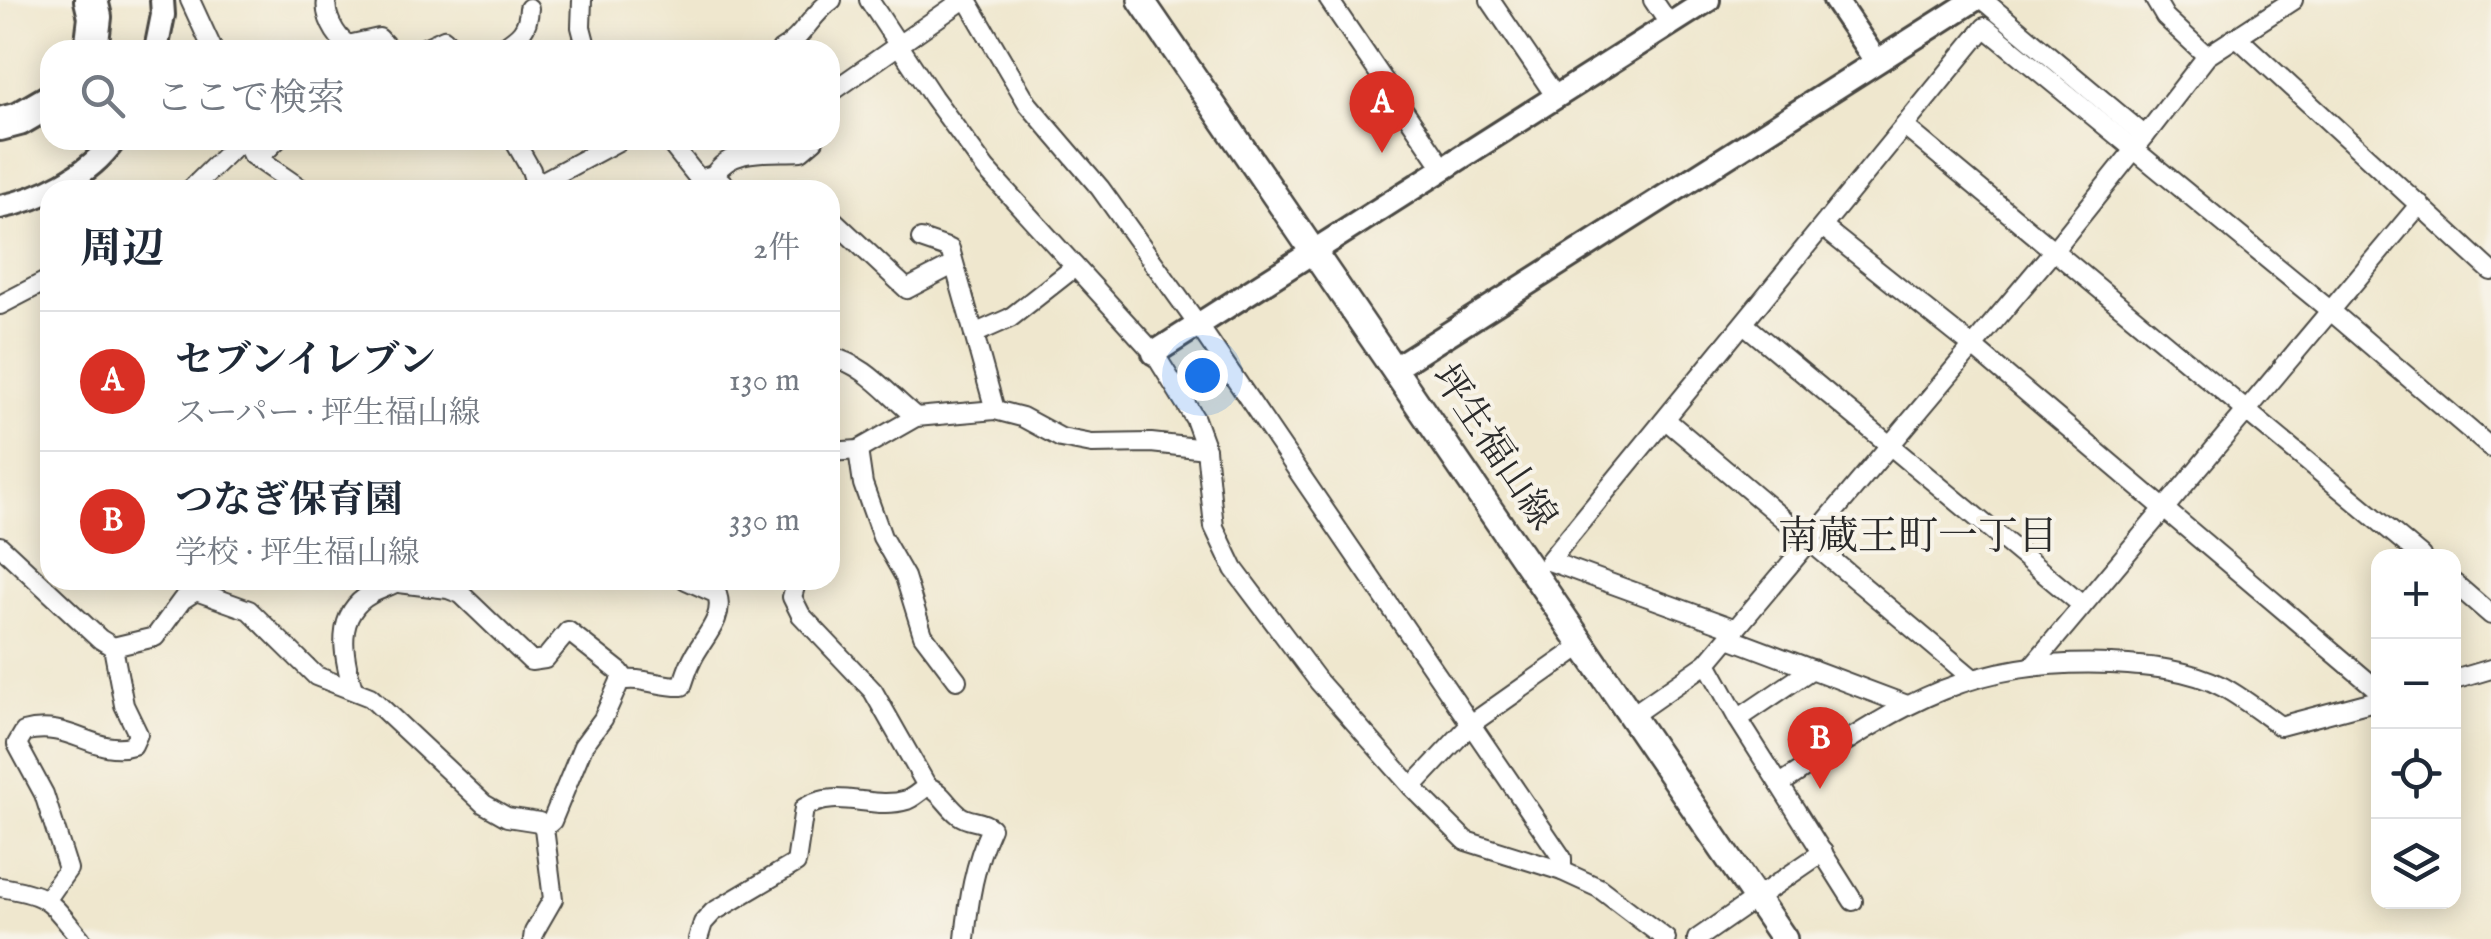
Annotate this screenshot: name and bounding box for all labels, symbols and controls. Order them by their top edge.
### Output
search box [40,40,840,150]
icon: search [75,68,130,123]
pin: A [1350,70,1414,153]
text: ここで検索 [155,76,345,124]
text: 周辺 [80,224,164,277]
text: 2件 [753,229,800,270]
text: セブンイレブン [175,338,436,386]
your location [1177,350,1228,401]
street label: 坪生福山線 [1420,356,1566,540]
text: A [102,361,123,402]
text: 130 m [729,361,800,402]
text: スーパー · 坪生福山線 [175,394,481,435]
text: つなぎ保育園 [175,478,403,526]
text: B [102,501,123,542]
text: 330 m [729,501,800,542]
district label: 南蔵王町一丁目 [1778,513,2058,564]
text: 学校 · 坪生福山線 [175,534,420,575]
map controls [2371,549,2461,909]
button: + [2371,549,2461,639]
button: − [2371,639,2461,729]
pin: B [1788,706,1852,789]
button: locate [2371,729,2461,819]
button: layers [2371,819,2461,909]

